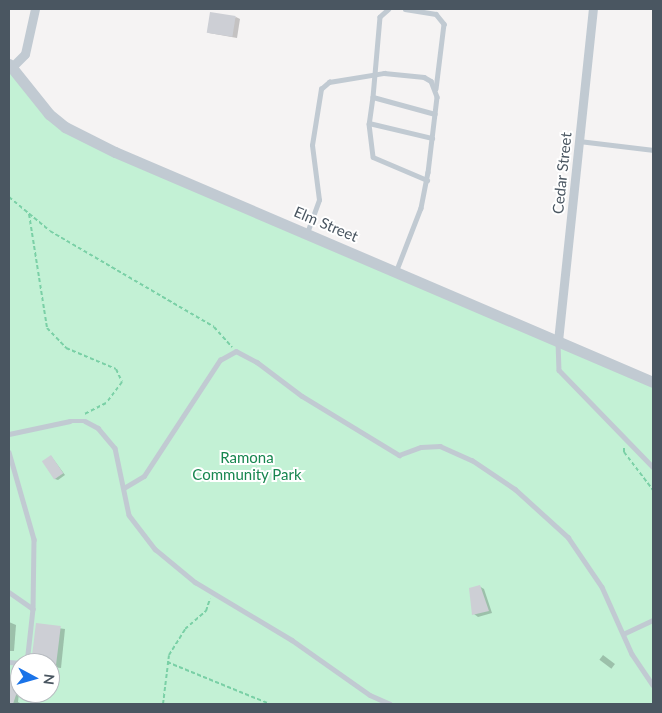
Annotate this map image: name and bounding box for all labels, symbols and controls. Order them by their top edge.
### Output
street label: Cedar Street [549,131,575,215]
street label: Elm Street [291,202,361,246]
park label: Ramona Community Park [192,448,302,483]
north arrow [10,653,60,703]
text: N [40,673,58,686]

